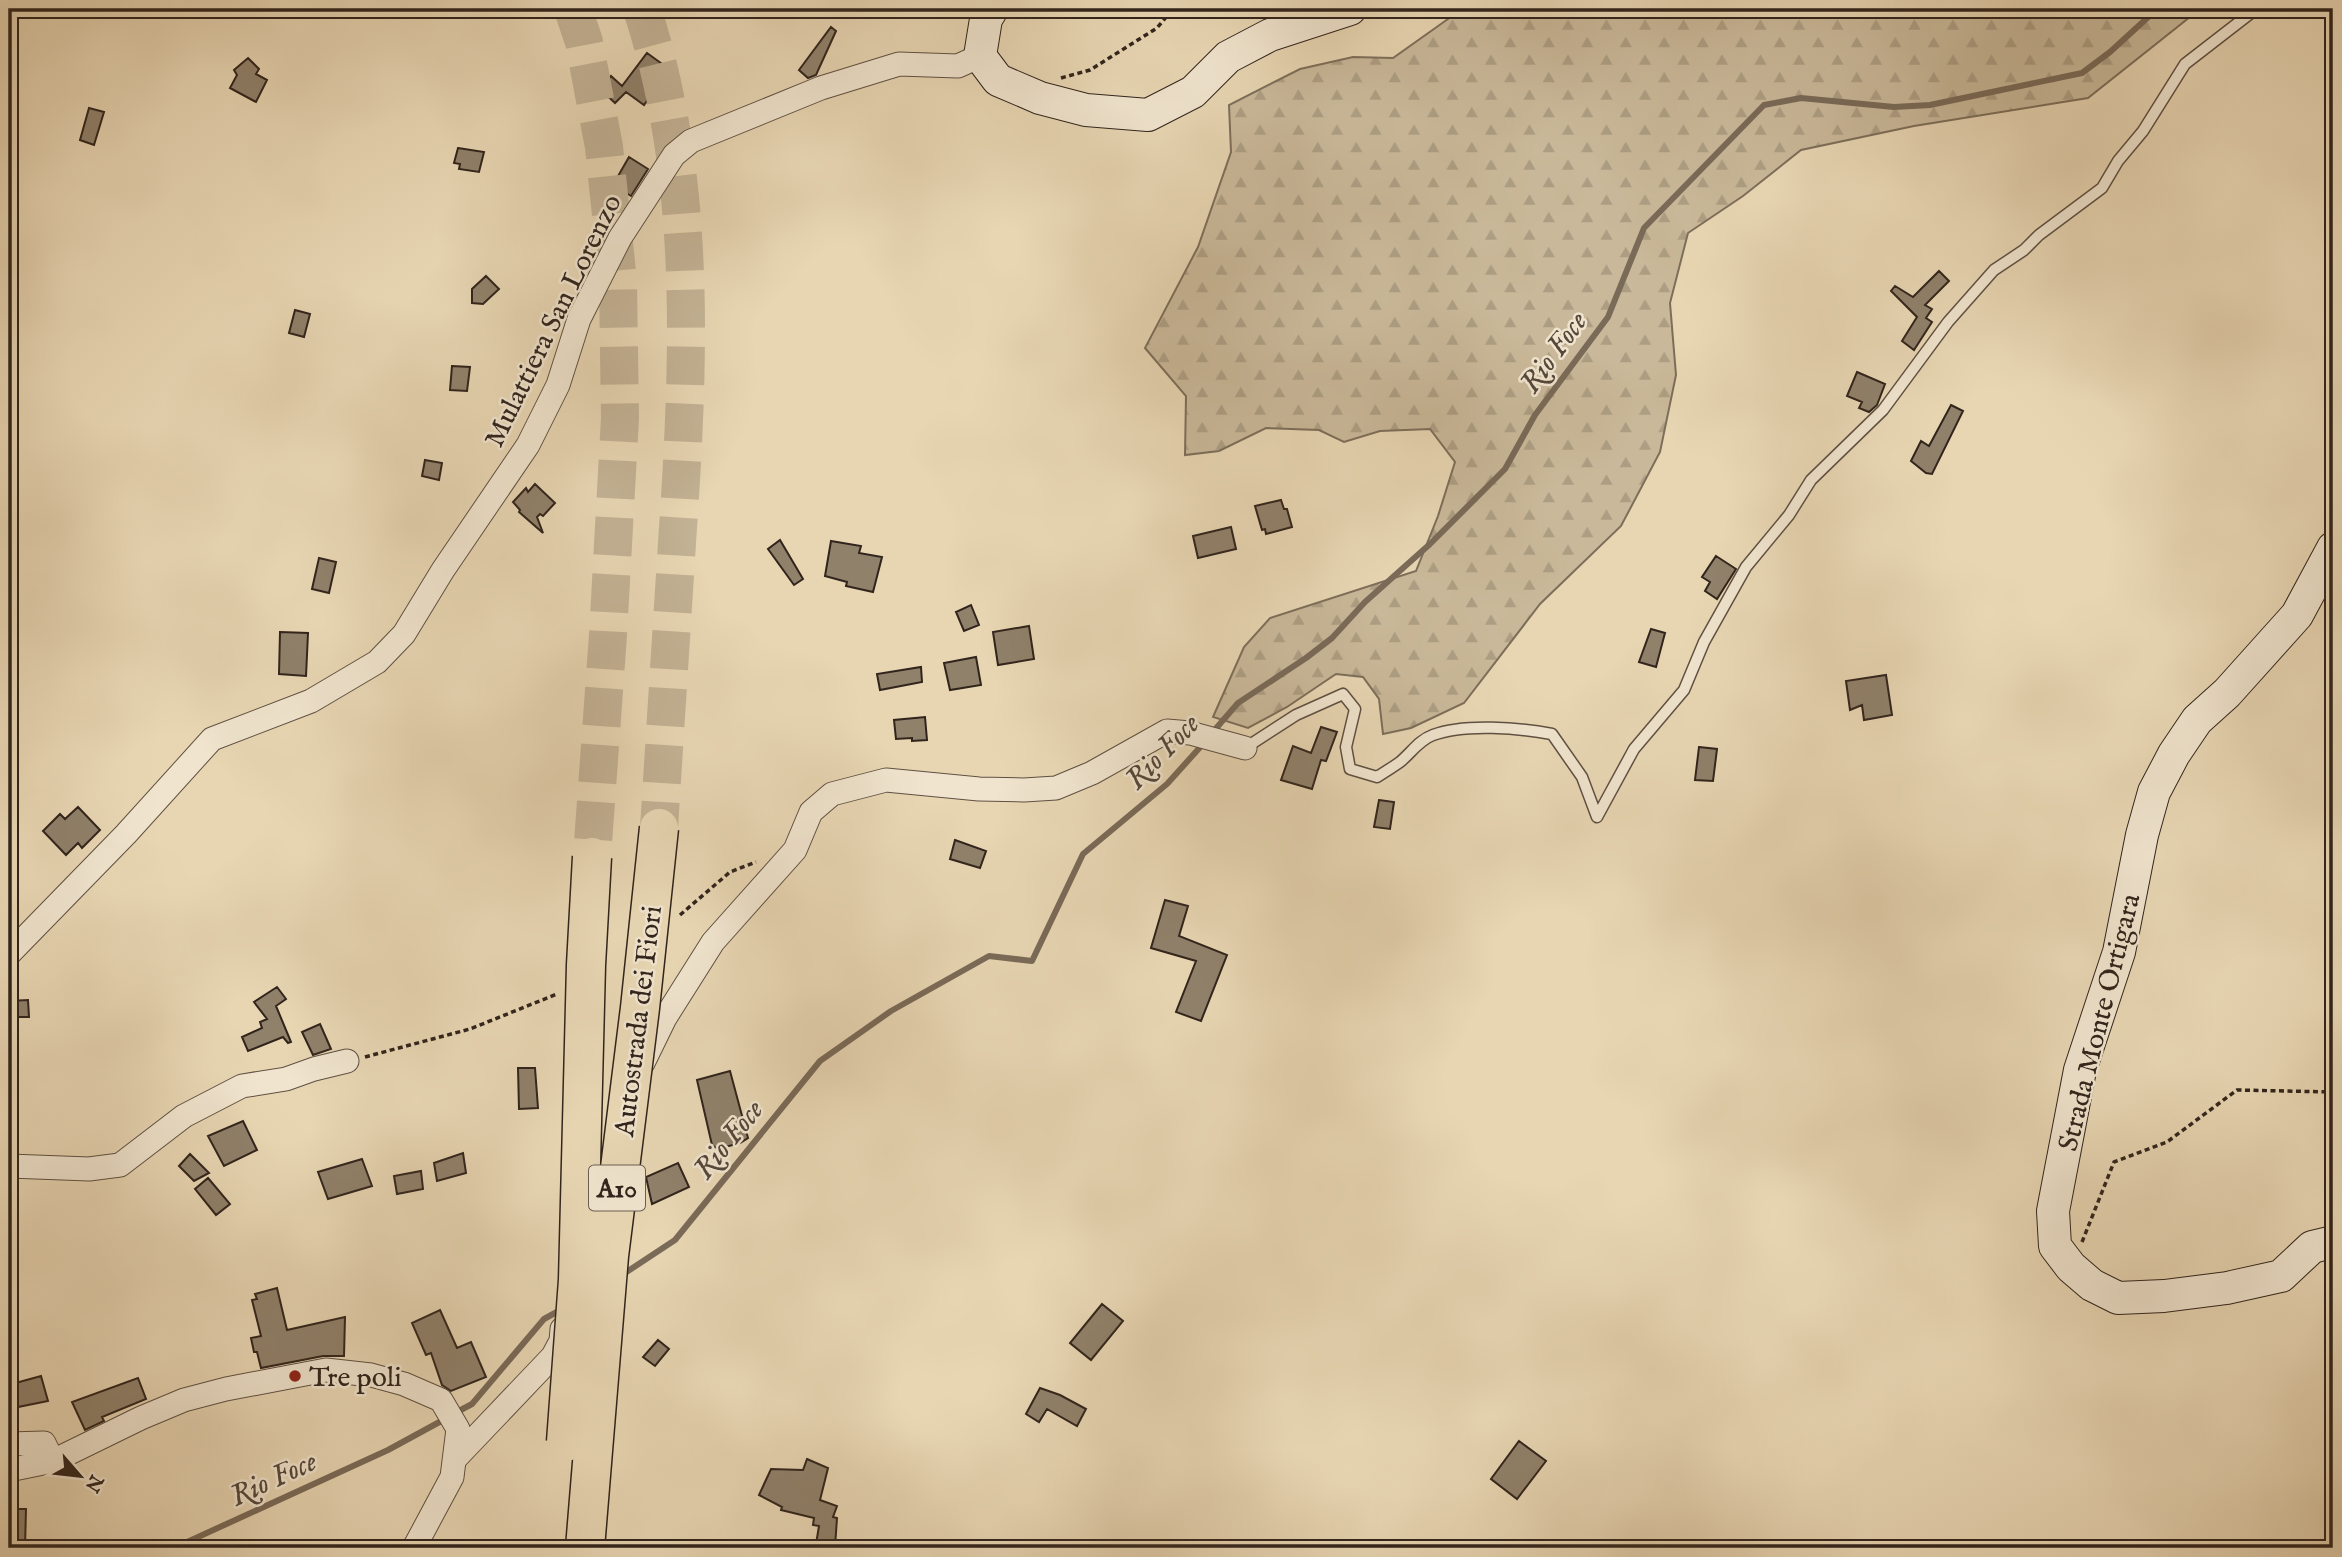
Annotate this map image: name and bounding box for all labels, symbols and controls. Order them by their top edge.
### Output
street label: Mulattiera San Lorenzo [478,189,631,453]
water label: Rio Foce [1512,305,1597,401]
water label: Rio Foce [1118,706,1209,799]
street label: Strada Monte Ortigara [2051,889,2150,1155]
street label: Autostrada dei Fiori [608,904,671,1140]
water label: Rio Foce [686,1093,773,1188]
road number: A10 [589,1166,645,1210]
place label: Tre poli [309,1361,402,1396]
marker: Tre poli [287,1368,303,1384]
north arrow [46,1442,116,1512]
water label: Rio Foce [224,1443,323,1516]
text: N [79,1469,108,1496]

